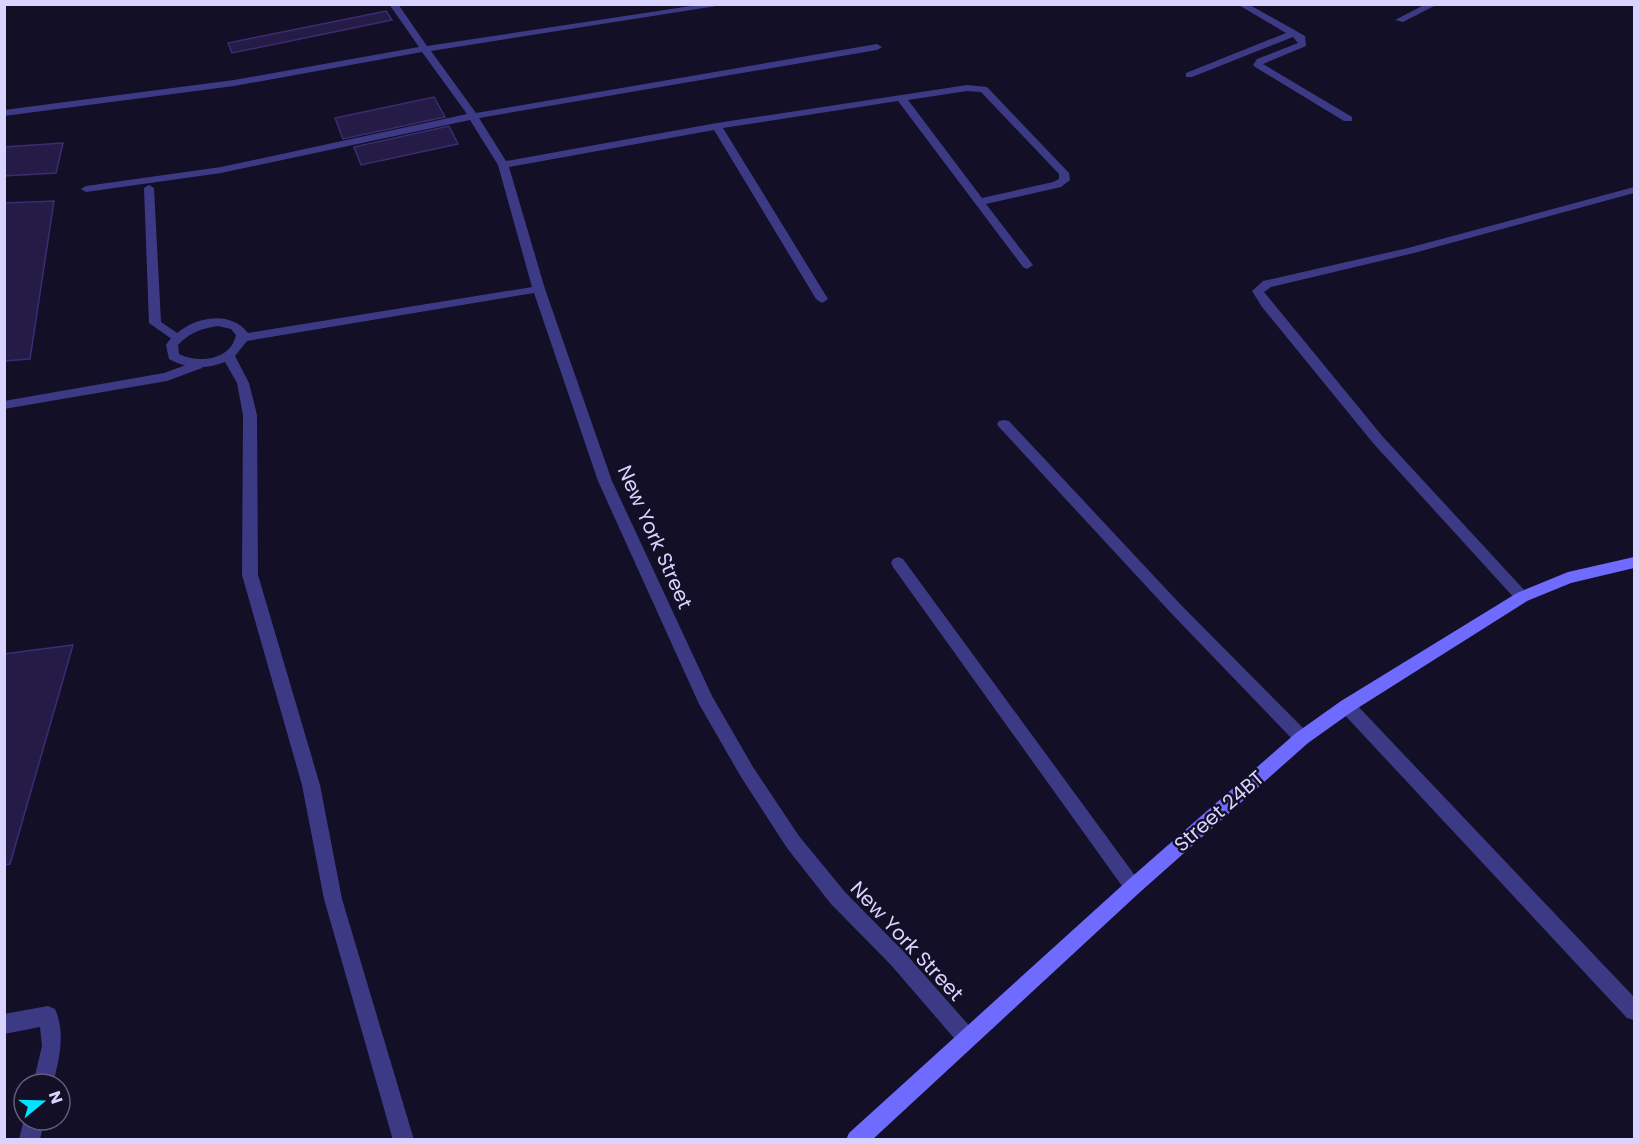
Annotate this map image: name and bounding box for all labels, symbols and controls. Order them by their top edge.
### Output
street label: New York Street [611,461,699,613]
street label: Street 24BT [1168,764,1270,858]
street label: New York Street [844,875,970,1007]
north arrow [12,1072,72,1132]
text: N [43,1088,69,1107]

